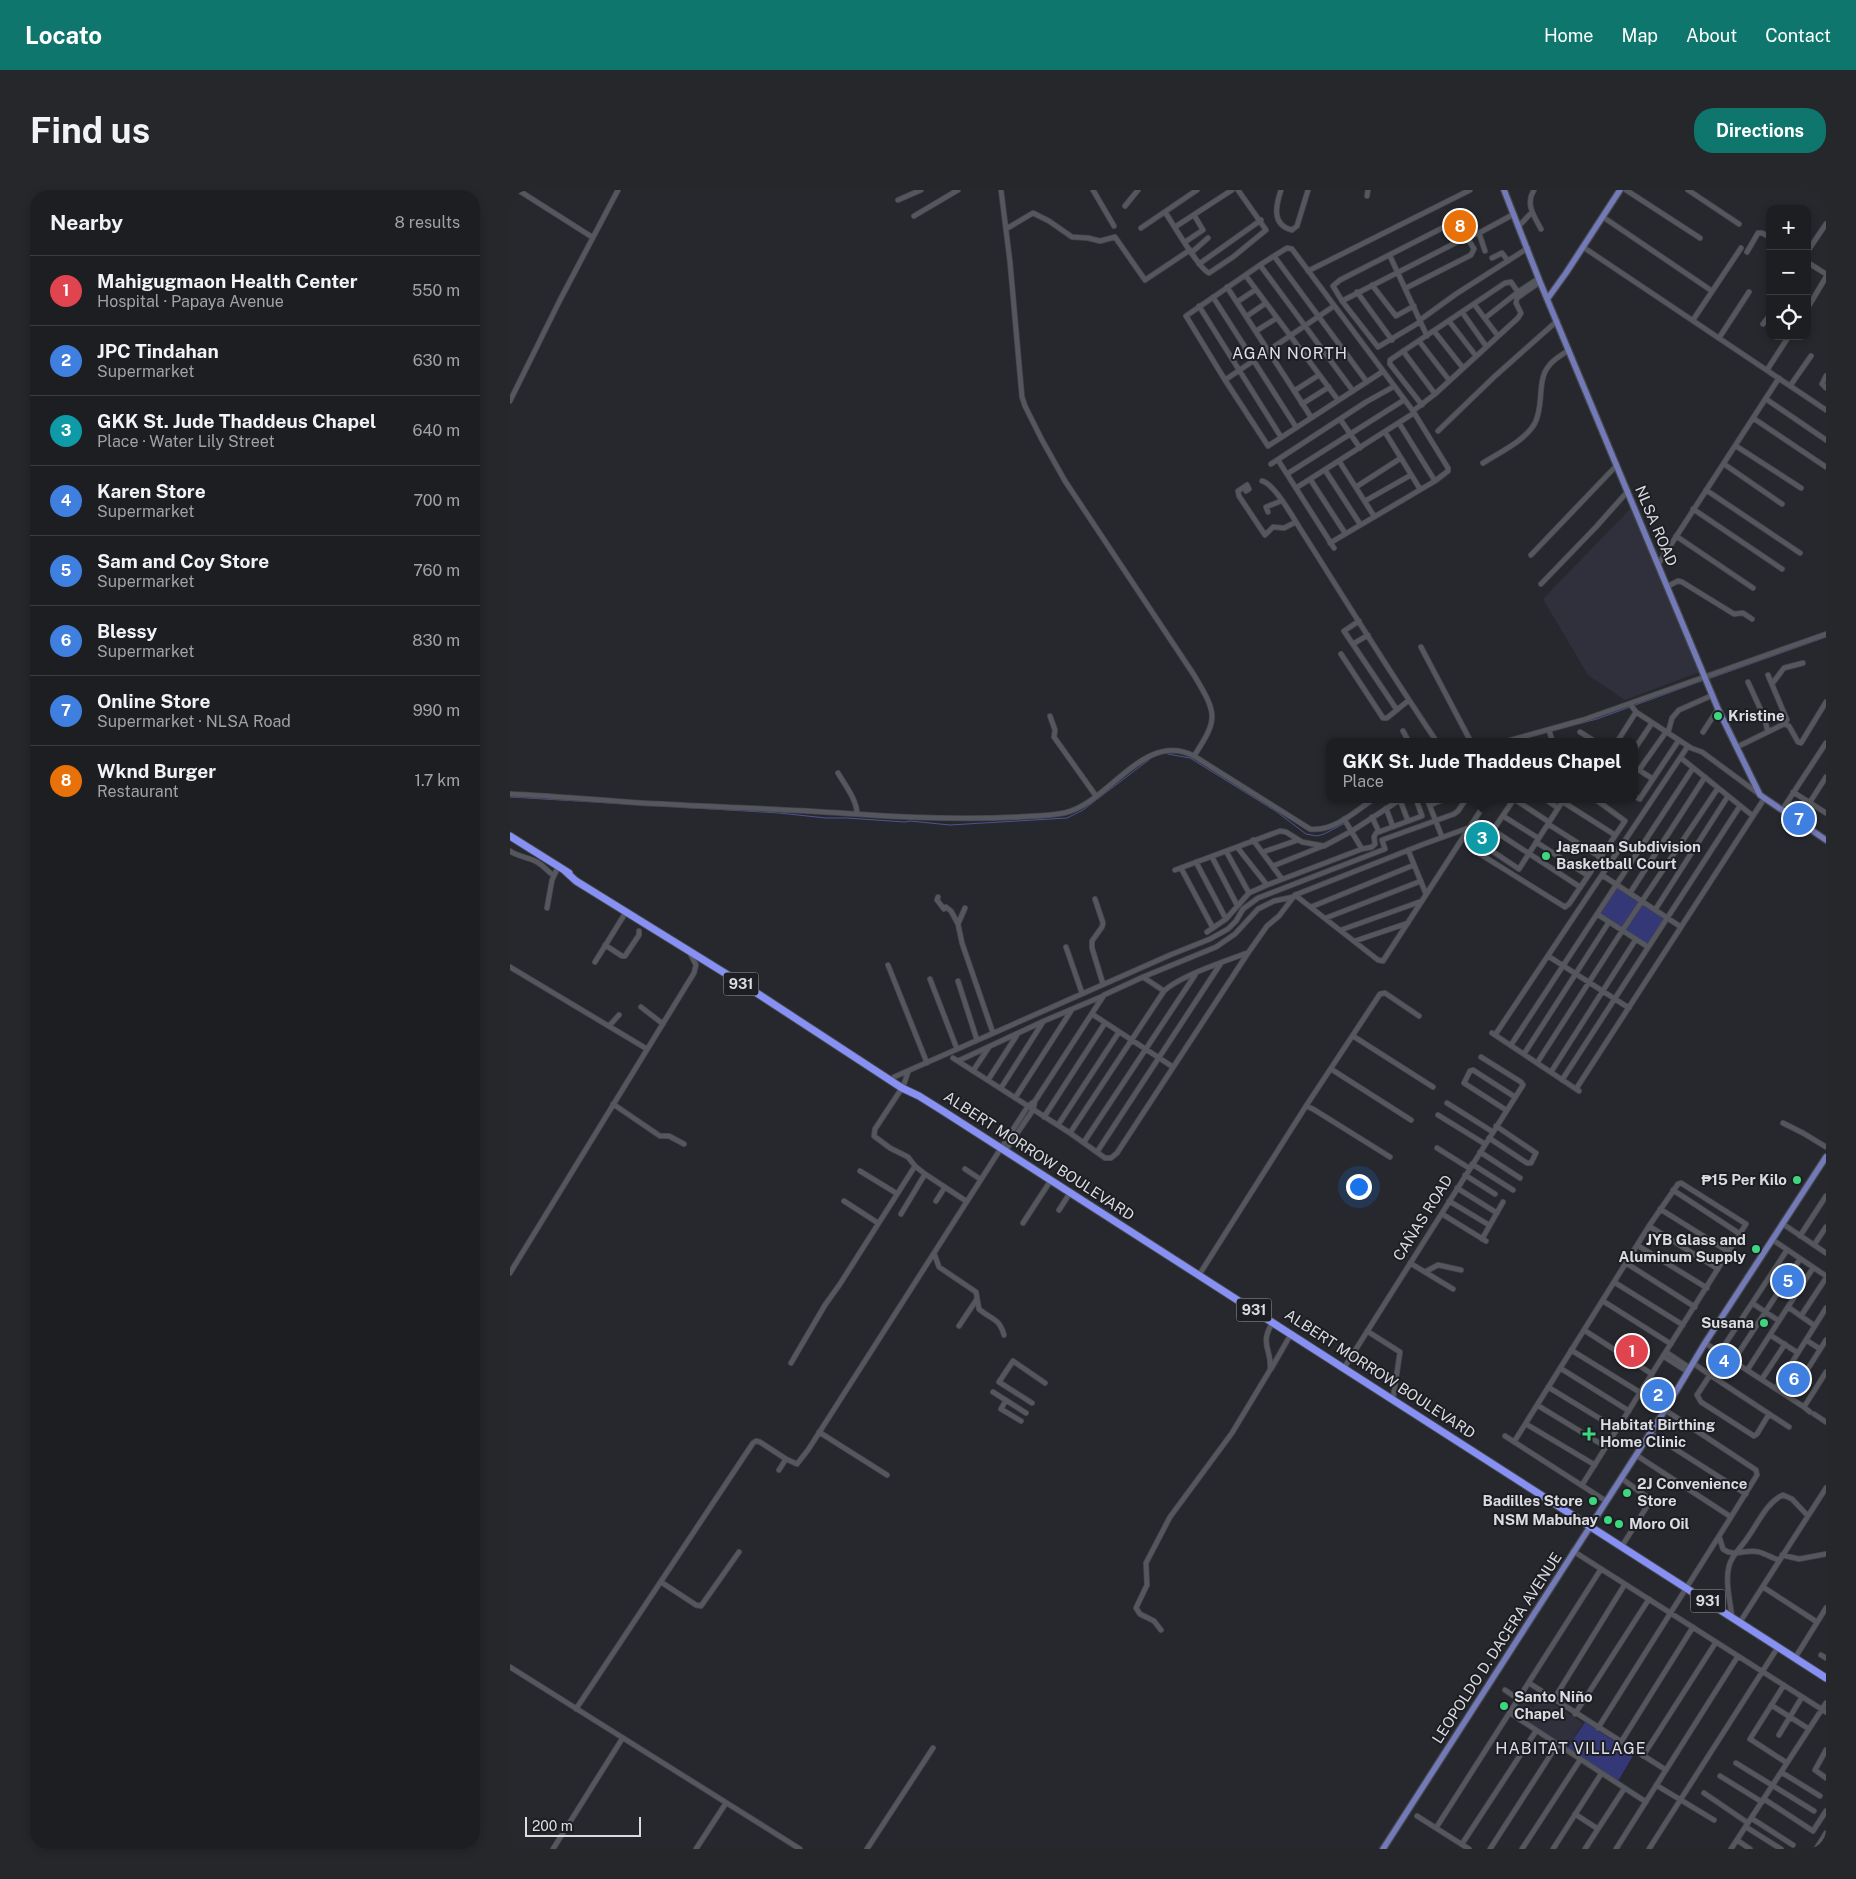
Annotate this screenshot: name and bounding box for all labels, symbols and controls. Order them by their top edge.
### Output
text: Locato [25,21,102,49]
text: Home [1544,25,1594,46]
text: Map [1622,25,1658,46]
text: About [1686,25,1737,46]
text: Contact [1765,25,1831,46]
button: Directions [1694,108,1826,153]
text: Find us [30,110,150,151]
map controls [1766,205,1811,340]
button: + [1766,205,1811,250]
pin: 8 [1444,207,1476,245]
text: Nearby [50,210,123,235]
text: 8 results [395,213,460,232]
button: − [1766,250,1811,295]
text: Mahigugmaon Health Center [97,270,358,292]
text: 1 [63,281,69,300]
text: 550 m [412,281,460,300]
text: Hospital · Papaya Avenue [97,292,284,311]
button: locate [1766,295,1811,340]
text: JPC Tindahan [97,340,219,362]
district label: AGAN NORTH [1232,344,1348,363]
text: 2 [61,351,71,370]
text: 630 m [413,351,460,370]
text: Supermarket [97,362,194,381]
text: GKK St. Jude Thaddeus Chapel [97,410,376,432]
text: 3 [61,421,71,440]
text: 640 m [412,421,460,440]
text: Place · Water Lily Street [97,432,275,451]
text: Karen Store [97,480,206,502]
street label: NLSA ROAD [1632,483,1681,569]
text: 4 [61,491,71,510]
text: 700 m [414,491,460,510]
text: Supermarket [97,502,194,521]
text: Sam and Coy Store [97,550,269,572]
text: 5 [61,561,71,580]
text: 760 m [413,561,460,580]
text: Supermarket [97,572,194,591]
text: Blessy [97,620,157,642]
text: 6 [61,631,71,650]
text: 830 m [412,631,460,650]
text: Supermarket [97,642,194,661]
text: Online Store [97,690,210,712]
text: 7 [61,701,71,720]
text: 990 m [413,701,460,720]
place label: Kristine [1728,707,1785,724]
marker: Kristine [1712,710,1724,722]
text: Supermarket · NLSA Road [97,712,291,731]
popup [1326,738,1638,803]
text: GKK St. Jude Thaddeus Chapel [1342,750,1622,772]
text: Wknd Burger [97,760,216,782]
text: 8 [61,771,71,790]
text: 1.7 km [414,771,460,790]
text: Place [1342,772,1384,791]
text: Restaurant [97,782,179,801]
pin: 7 [1783,800,1815,838]
pin: 3 [1466,819,1498,857]
place label: Jagnaan Subdivision Basketball Court [1556,838,1701,872]
marker: Jagnaan Subdivision Basketball Court [1540,850,1552,862]
road number: 931 [724,972,758,996]
street label: ALBERT MORROW BOULEVARD [941,1088,1138,1224]
place label: ₱15 Per Kilo [1701,1171,1787,1188]
street label: CAÑAS ROAD [1389,1172,1456,1264]
your location [1346,1174,1372,1200]
marker: ₱15 Per Kilo [1791,1174,1803,1186]
place label: JYB Glass and Aluminum Supply [1619,1231,1747,1265]
marker: JYB Glass and Aluminum Supply [1750,1243,1762,1255]
pin: 5 [1772,1262,1804,1300]
road number: 931 [1236,1298,1272,1322]
street label: ALBERT MORROW BOULEVARD [1282,1306,1479,1442]
place label: Susana [1701,1314,1754,1331]
marker: Susana [1758,1317,1770,1329]
pin: 1 [1616,1332,1648,1370]
pin: 4 [1708,1342,1740,1380]
pin: 6 [1778,1360,1810,1398]
pin: 2 [1642,1376,1674,1414]
place label: Habitat Birthing Home Clinic [1600,1416,1716,1450]
marker: Habitat Birthing Home Clinic [1582,1427,1596,1441]
place label: 2J Convenience Store [1637,1475,1747,1509]
marker: 2J Convenience Store [1621,1487,1633,1499]
place label: Badilles Store [1482,1492,1583,1509]
marker: Badilles Store [1587,1495,1599,1507]
place label: NSM Mabuhay [1493,1511,1599,1528]
marker: NSM Mabuhay [1602,1514,1614,1526]
place label: Moro Oil [1629,1515,1690,1532]
marker: Moro Oil [1613,1518,1625,1530]
street label: LEOPOLDO D. DACERA AVENUE [1428,1549,1565,1746]
road number: 931 [1690,1590,1726,1612]
place label: Santo Niño Chapel [1514,1688,1593,1722]
marker: Santo Niño Chapel [1498,1700,1510,1712]
district label: HABITAT VILLAGE [1495,1739,1647,1758]
scale bar [525,1814,641,1837]
text: 200 m [532,1818,573,1834]

